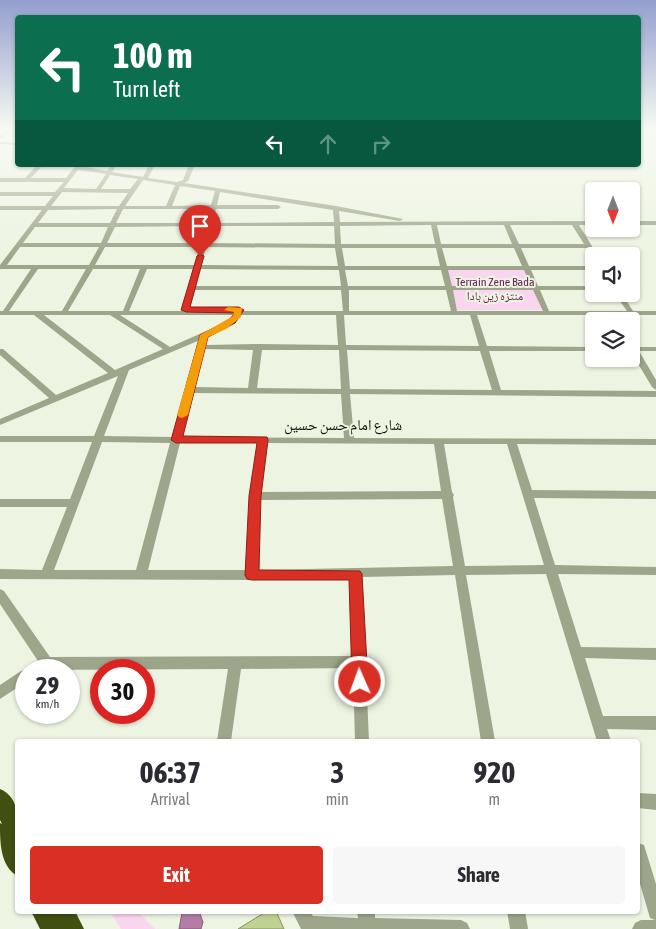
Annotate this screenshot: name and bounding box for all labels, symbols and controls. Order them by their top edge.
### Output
icon: left [30,35,95,100]
text: 100 m [113,35,192,75]
text: Turn left [113,76,180,102]
icon: left [261,130,289,158]
icon: ahead [314,130,342,158]
icon: right [367,130,395,158]
north arrow [585,182,640,238]
map controls [585,182,640,367]
pin [179,205,221,256]
icon: arrive [186,212,214,240]
button: sound [585,247,640,302]
park label: Terrain Zene Bada منتزه زين بادا [456,275,534,303]
button: layers [585,312,640,367]
street label: شارع امام حسن حسين [284,416,402,435]
position arrow [333,655,385,707]
speed limit sign: 30 [90,659,155,724]
text: 29 [36,671,59,699]
text: km/h [36,697,59,711]
text: 06:37 [139,755,201,789]
text: 3 [330,755,344,789]
text: 920 [473,755,515,789]
text: Arrival [151,790,190,808]
text: min [326,790,349,808]
text: m [489,790,500,808]
button: Exit [30,846,323,904]
button: Share [333,846,625,904]

